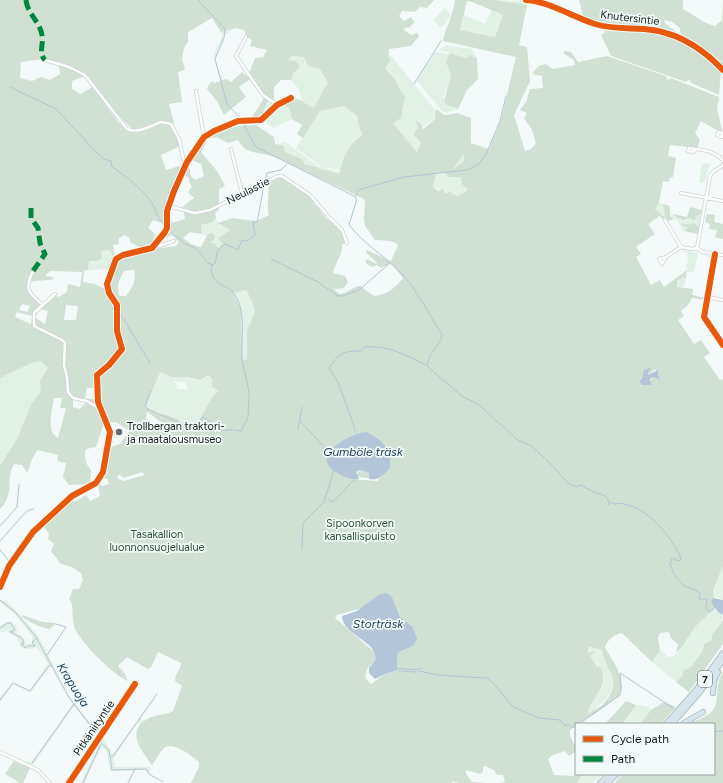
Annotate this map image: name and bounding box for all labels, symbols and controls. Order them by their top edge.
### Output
street label: Knutersintie [600,8,660,28]
street label: Neulastie [224,175,272,207]
place label: Trollbergan traktori- ja maatalousmuseo [126,420,225,446]
marker: Trollbergan traktori- ja maatalousmuseo [114,427,124,437]
water label: Gumböle träsk [323,445,404,459]
park label: Sipoonkorven kansallispuisto [324,517,396,543]
park label: Tasakallion luonnonsuojelualue [109,528,205,554]
water label: Storträsk [353,617,404,631]
water label: Krapuoja [54,660,92,710]
road number: 7 [698,671,712,687]
street label: Pitkäniityntie [71,698,117,758]
legend [575,723,715,775]
text: Cycle path [611,732,669,746]
text: Path [611,752,635,766]

